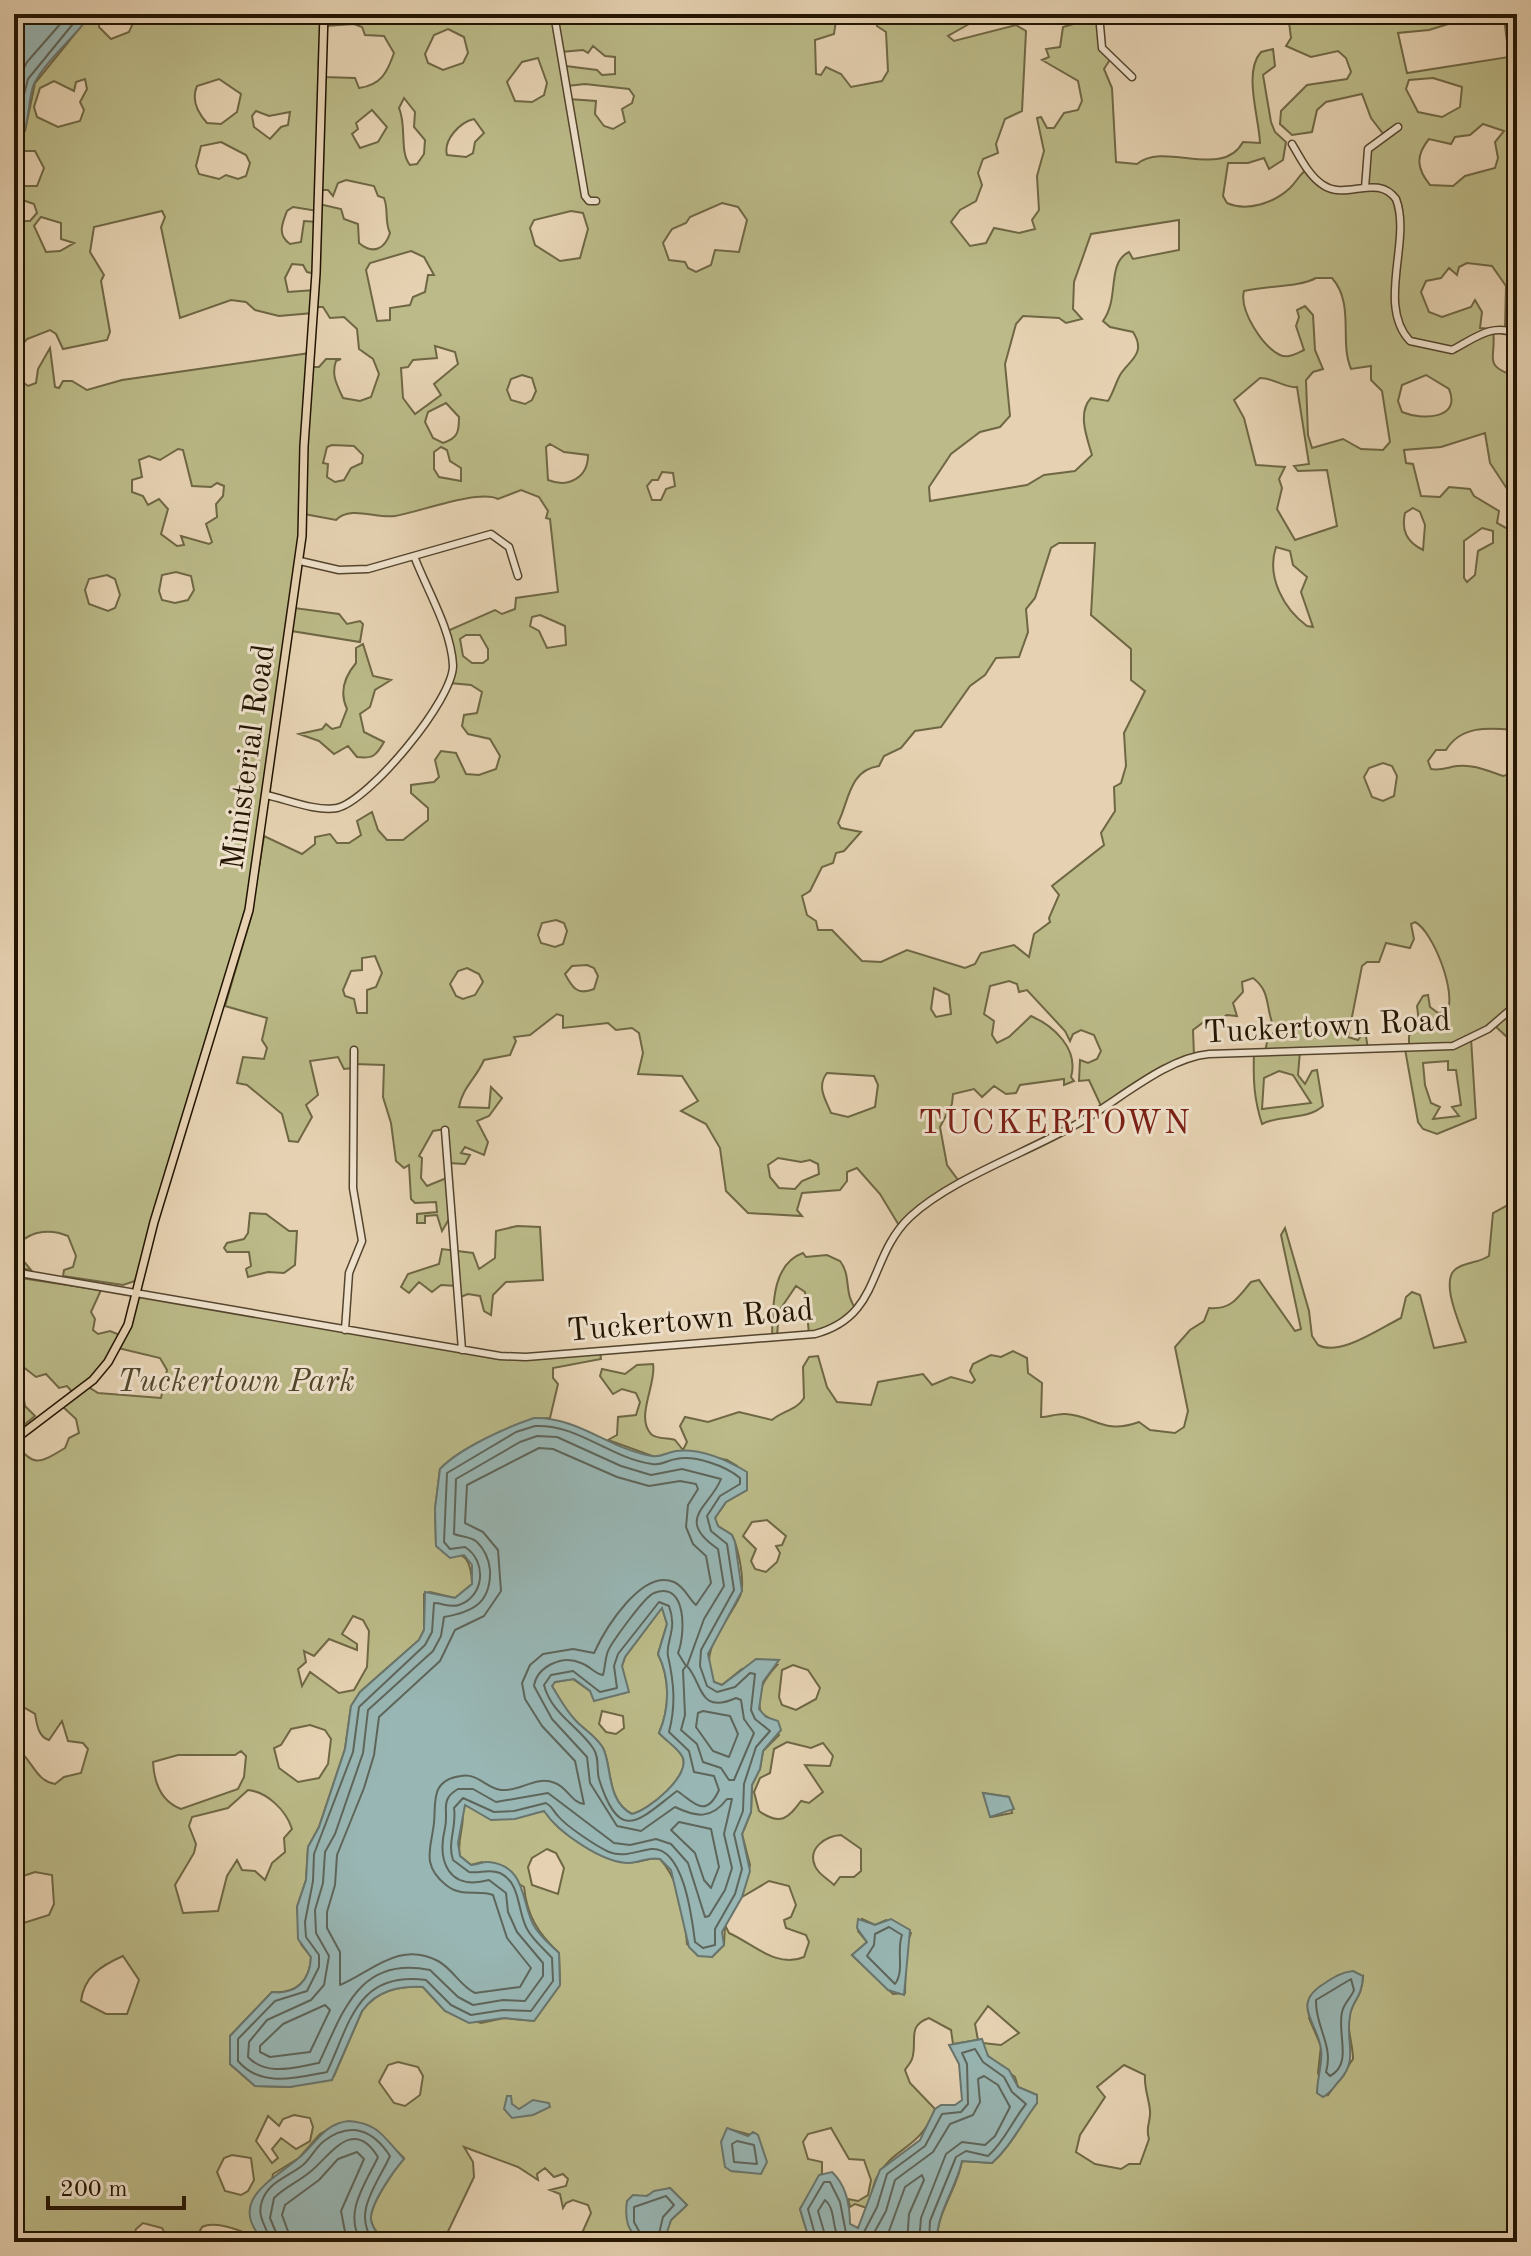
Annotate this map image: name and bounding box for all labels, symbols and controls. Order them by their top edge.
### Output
street label: Ministerial Road [218,642,282,872]
street label: Tuckertown Road [1203,1006,1451,1050]
district label: TUCKERTOWN [918,1107,1192,1141]
street label: Tuckertown Road [566,1295,815,1349]
park label: Tuckertown Park [117,1367,355,1399]
scale bar [48,2160,184,2210]
text: 200 m [60,2178,128,2202]

